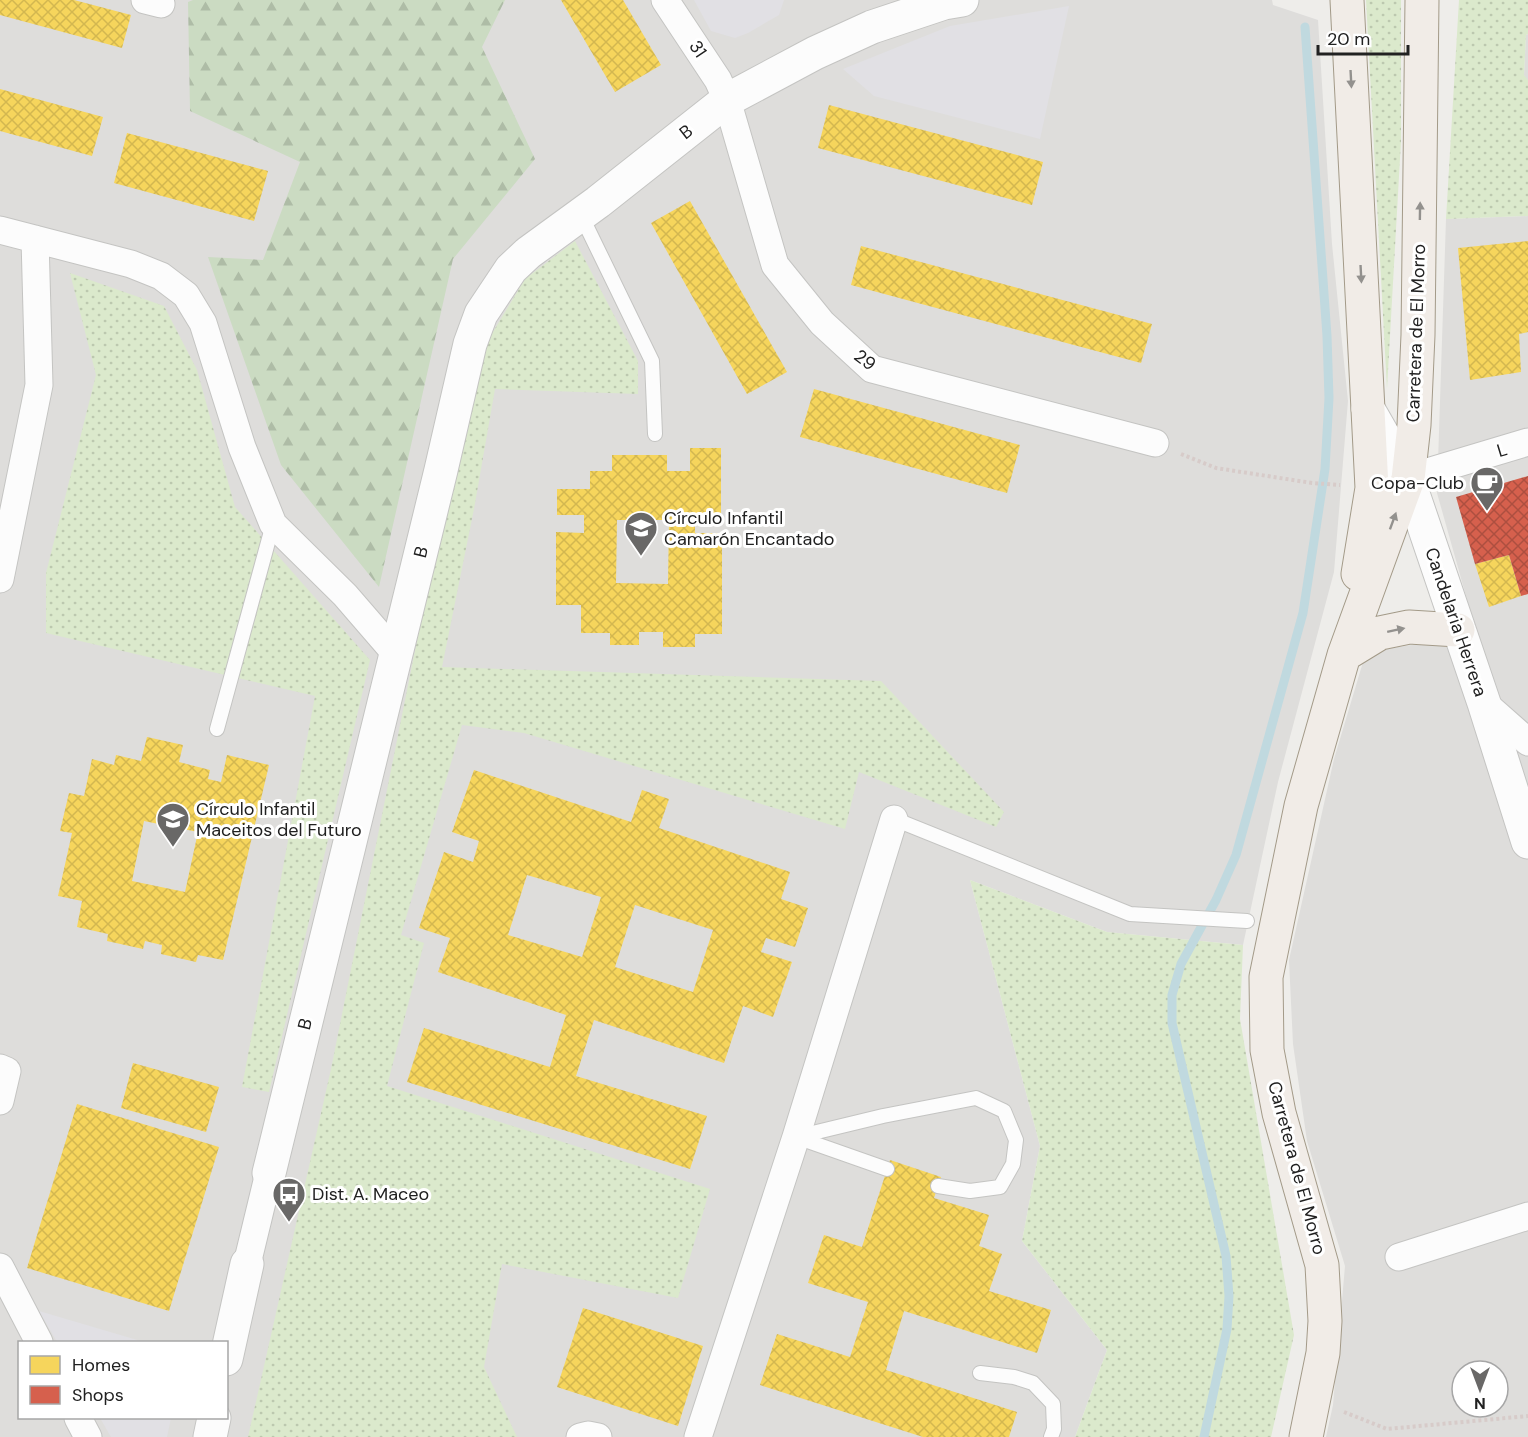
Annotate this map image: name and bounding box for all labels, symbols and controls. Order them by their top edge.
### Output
scale bar [1318,18,1408,56]
text: 20 m [1327,27,1370,51]
street label: 31 [684,36,712,62]
one-way arrow [1347,70,1356,89]
street label: B [674,119,698,145]
one-way arrow [1415,201,1424,220]
street label: Carretera de El Morro [1401,243,1431,423]
one-way arrow [1357,265,1366,284]
street label: 29 [849,344,881,376]
street label: L [1494,437,1510,463]
cafe icon: Copa-Club [1469,465,1505,512]
place label: Copa-Club [1371,471,1464,495]
place label: Círculo Infantil Camarón Encantado [664,506,834,551]
school or university icon: Círculo Infantil Camarón Encantado [623,510,659,557]
one-way arrow [1388,512,1398,530]
street label: B [408,544,434,560]
street label: Candelaria Herrera [1419,544,1493,700]
one-way arrow [1387,624,1405,634]
place label: Círculo Infantil Maceitos del Futuro [196,797,362,842]
school or university icon: Círculo Infantil Maceitos del Futuro [155,801,191,848]
street label: B [292,1016,318,1032]
street label: Carretera de El Morro [1262,1079,1332,1257]
bus stop icon: Dist. A. Maceo [271,1176,307,1223]
place label: Dist. A. Maceo [312,1182,429,1206]
legend [18,1341,228,1419]
text: Homes [72,1353,130,1377]
north arrow [1450,1359,1510,1419]
text: Shops [72,1383,124,1407]
text: N [1474,1393,1486,1414]

